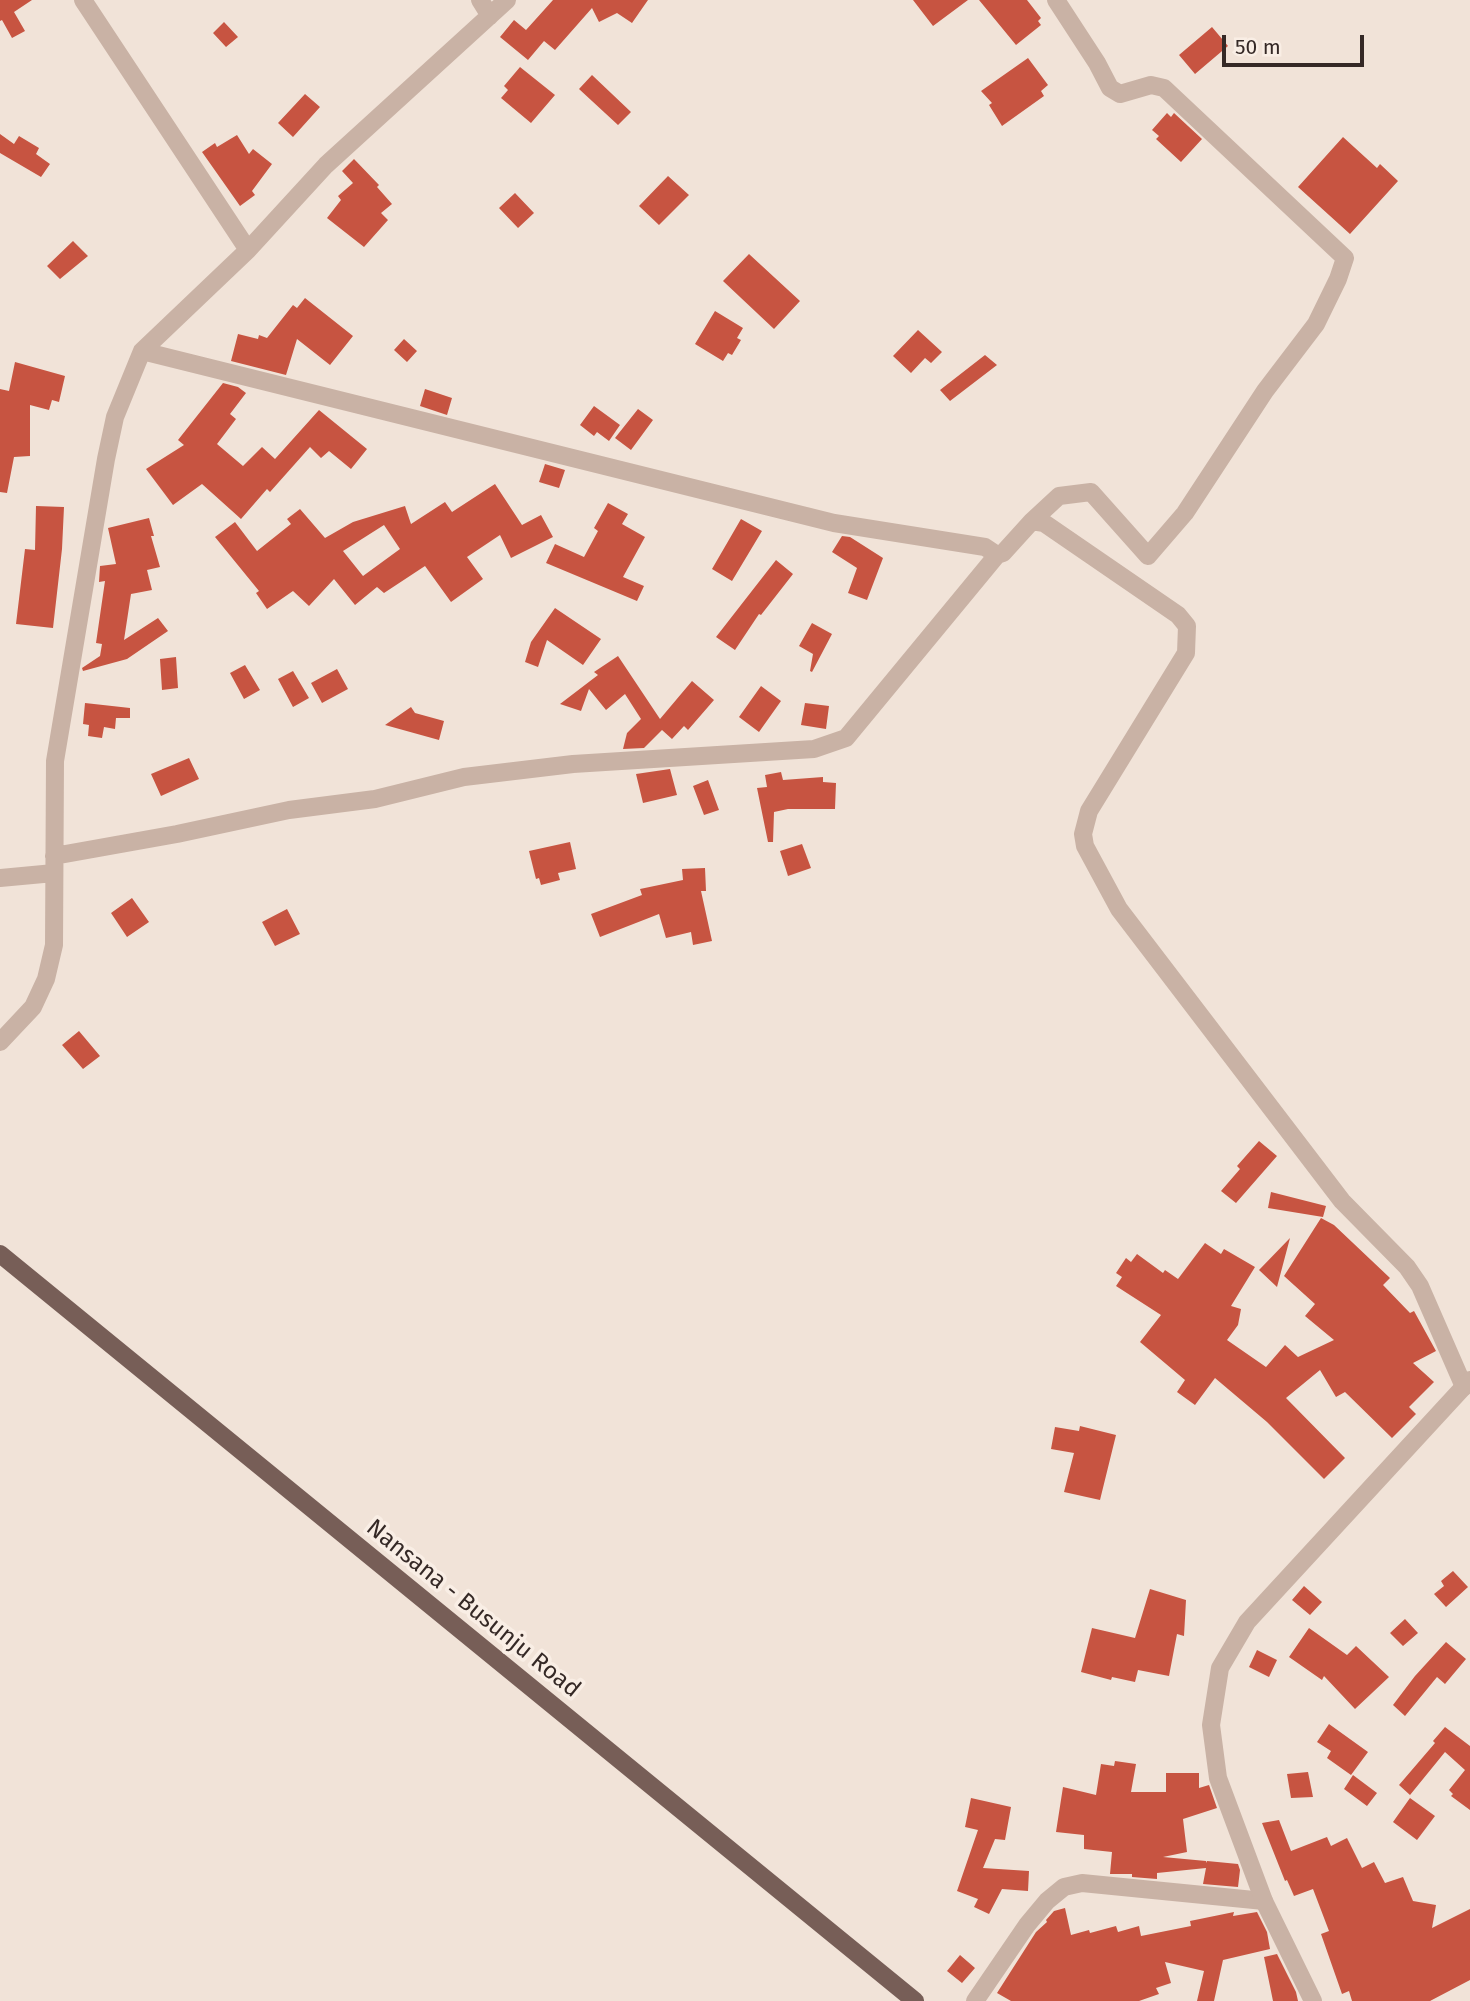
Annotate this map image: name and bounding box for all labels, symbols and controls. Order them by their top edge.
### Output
scale bar [1225,21,1367,65]
text: 50 m [1235,34,1281,60]
street label: Nansana - Busunju Road [360,1514,586,1704]

